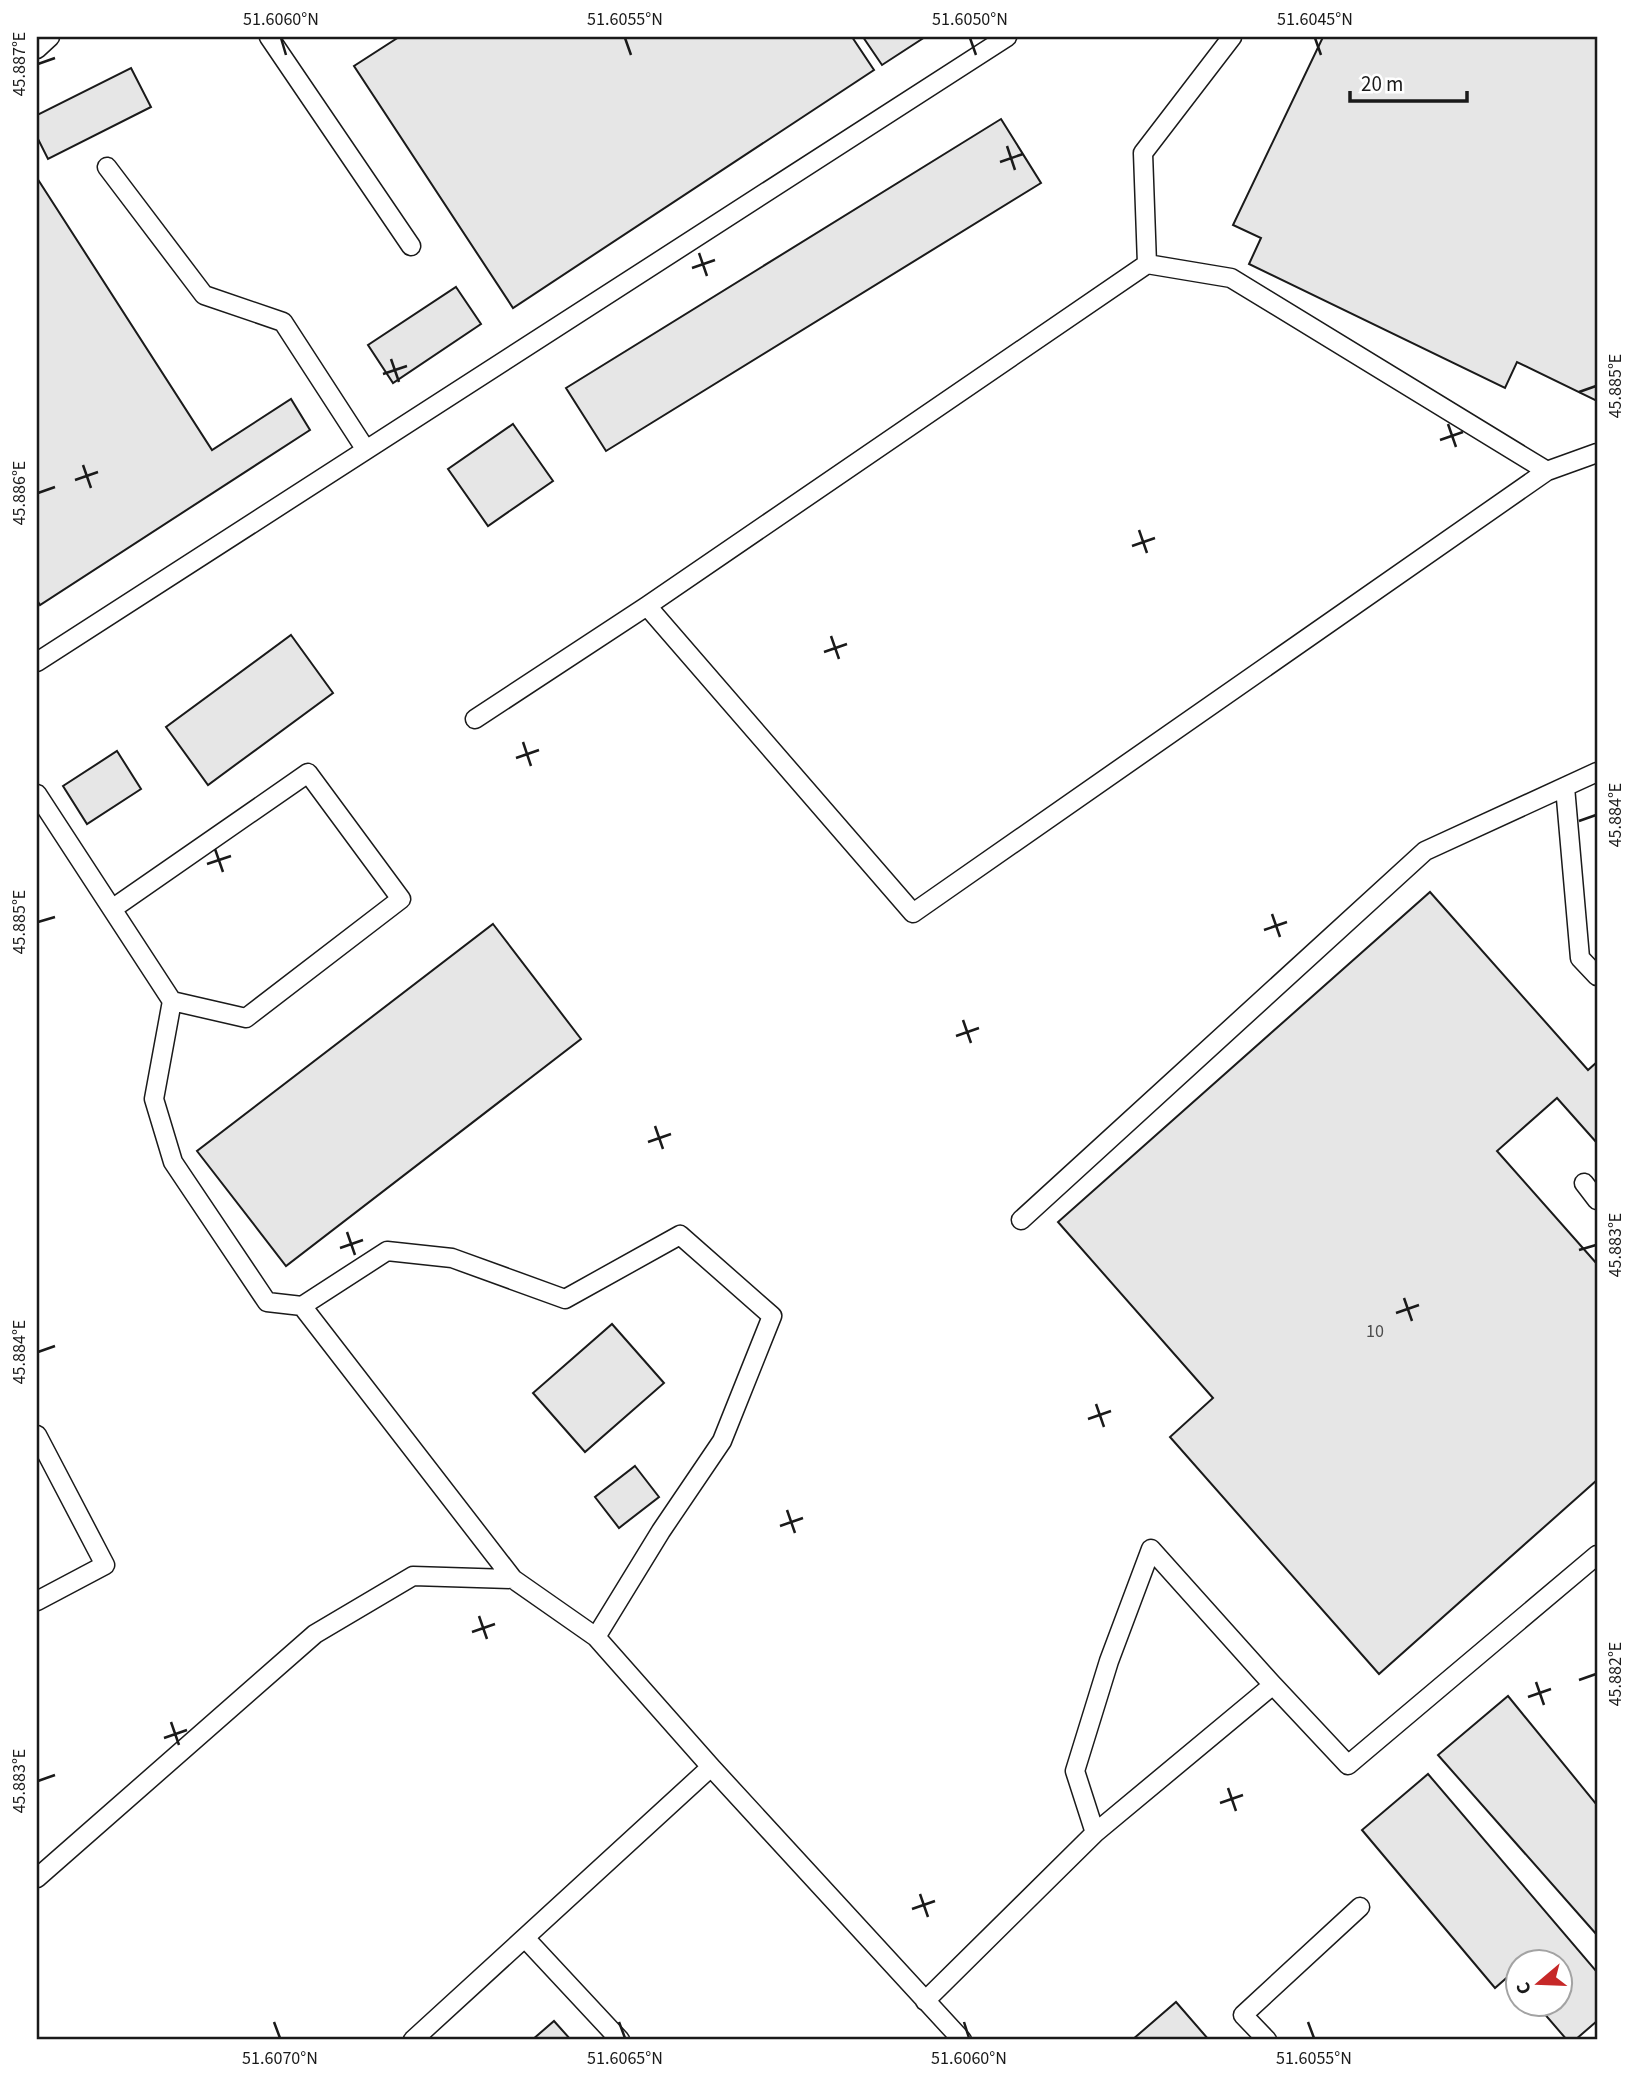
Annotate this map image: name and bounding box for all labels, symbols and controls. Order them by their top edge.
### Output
text: 51.6060°N [243,7,319,32]
text: 51.6055°N [587,7,663,32]
text: 51.6050°N [932,7,1008,32]
text: 51.6045°N [1277,7,1353,32]
text: 45.887°E [7,32,32,96]
scale bar [1350,60,1468,104]
text: 20 m [1361,69,1403,99]
text: 45.885°E [1603,354,1628,418]
text: 45.886°E [7,461,32,525]
text: 45.884°E [1603,783,1628,847]
text: 45.885°E [7,890,32,954]
text: 45.883°E [1603,1213,1628,1277]
house number: 10 [1366,1319,1384,1344]
text: 45.884°E [7,1320,32,1384]
text: 45.882°E [1603,1642,1628,1706]
text: 45.883°E [7,1749,32,1813]
north arrow [1504,1948,1574,2018]
text: С [1510,1978,1539,1998]
text: 51.6070°N [242,2046,318,2071]
text: 51.6065°N [587,2046,663,2071]
text: 51.6060°N [931,2046,1007,2071]
text: 51.6055°N [1276,2046,1352,2071]

